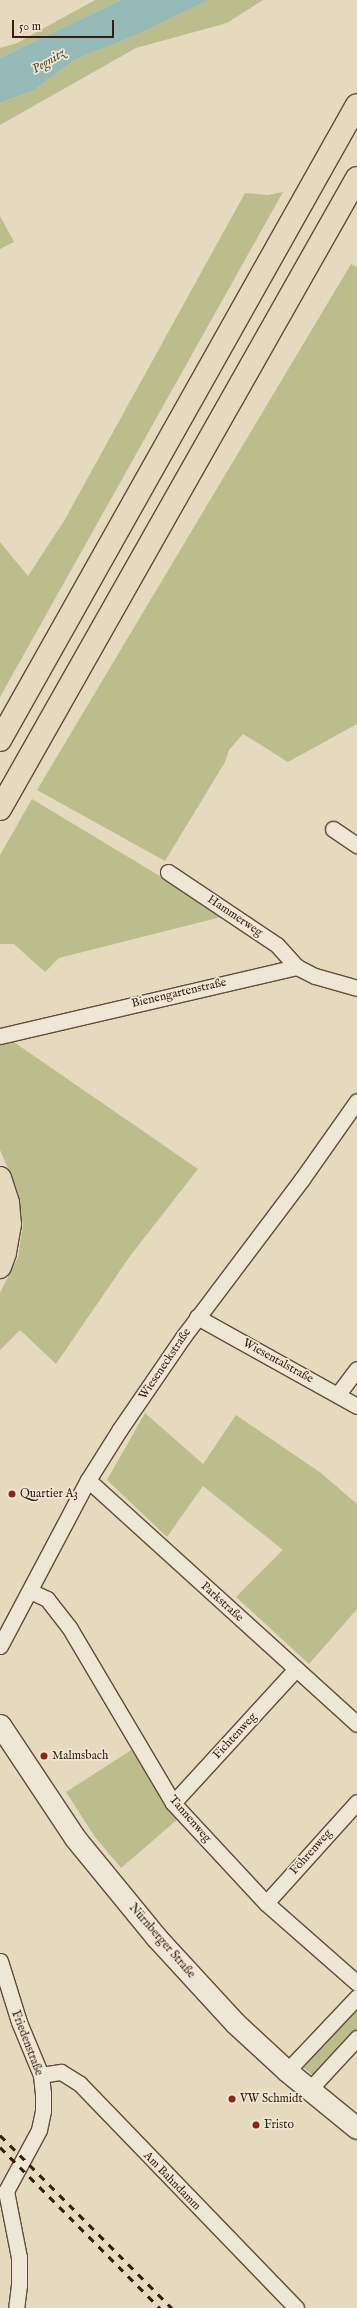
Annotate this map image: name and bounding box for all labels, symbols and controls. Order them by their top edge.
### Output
scale bar [14,12,116,38]
text: 50 m [19,19,41,34]
water label: Pegnitz [30,46,68,78]
street label: Hammerweg [205,892,265,940]
street label: Bienengartenstraße [130,975,228,1011]
street label: Wieseneckstraße [136,1326,194,1402]
street label: Wiesentalstraße [240,1336,316,1386]
place label: Quartier A3 [20,1487,78,1501]
marker: Quartier A3 [7,1489,17,1499]
street label: Parkstraße [198,1579,246,1625]
street label: Fichtenweg [210,1710,260,1762]
place label: Malmsbach [52,1749,108,1763]
marker: Malmsbach [39,1751,49,1761]
street label: Tannenweg [166,1793,214,1845]
street label: Föhrenweg [287,1826,335,1878]
street label: Nürnberger Straße [126,1901,198,1981]
street label: Friedenstraße [8,2008,46,2078]
place label: VW Schmidt [240,2092,303,2106]
marker: VW Schmidt [227,2094,237,2104]
place label: Fristo [264,2118,294,2132]
marker: Fristo [251,2120,261,2130]
street label: Am Bahndamm [140,2149,204,2213]

